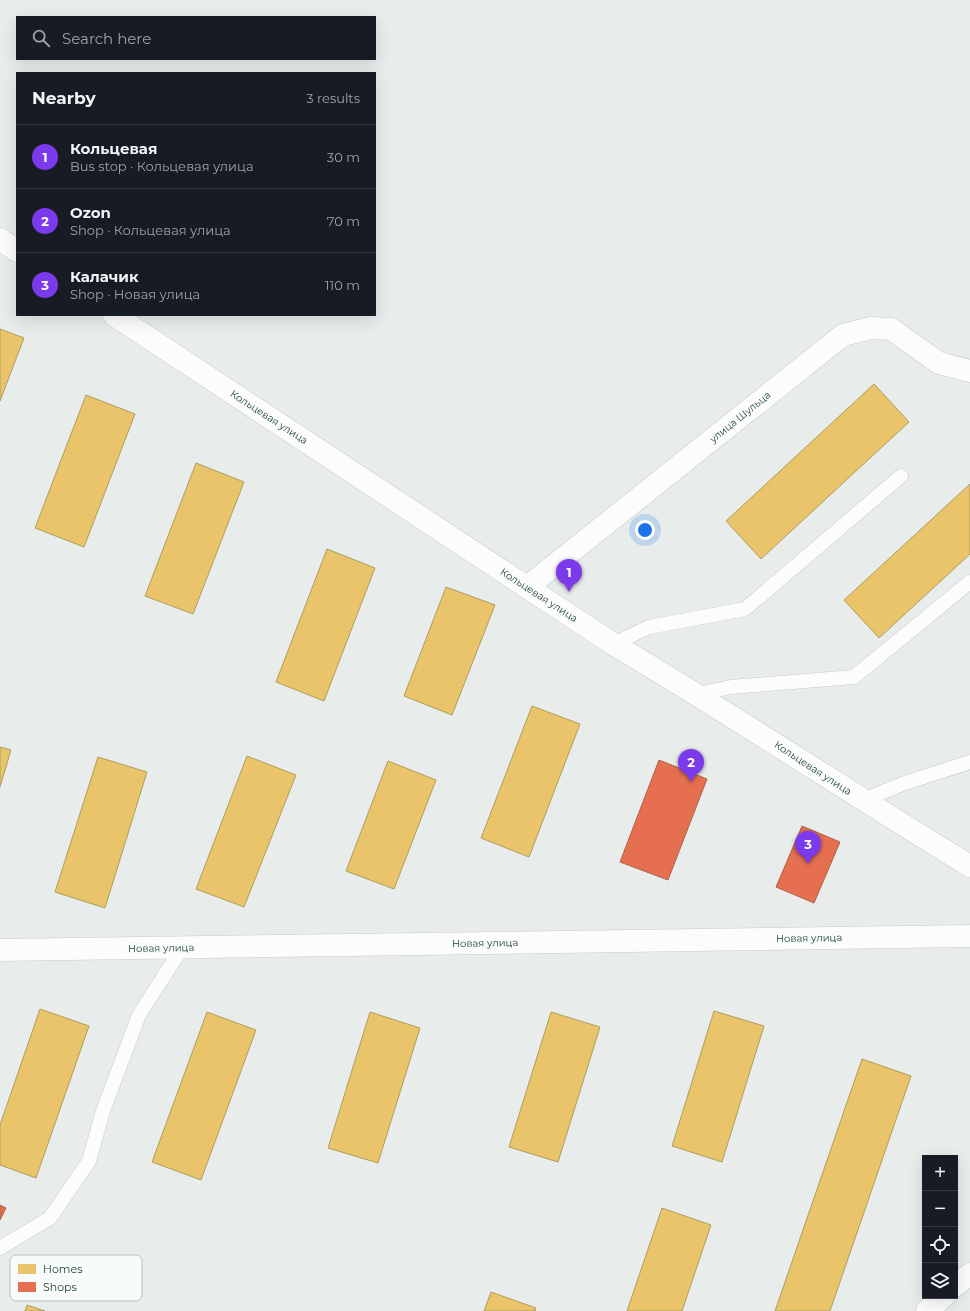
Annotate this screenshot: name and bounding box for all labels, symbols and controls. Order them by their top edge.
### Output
search box [16,16,376,60]
icon: search [30,27,52,49]
text: Search here [62,29,151,48]
text: Nearby [32,88,96,108]
text: 3 results [306,90,360,106]
text: Кольцевая [70,139,157,158]
text: 1 [42,149,48,165]
text: 30 m [327,149,360,165]
text: Bus stop · Кольцевая улица [70,158,254,174]
text: Ozon [70,203,111,222]
text: 2 [41,213,49,229]
text: 70 m [327,213,360,229]
text: Shop · Кольцевая улица [70,222,231,238]
text: Калачик [70,267,139,286]
text: 3 [41,277,49,293]
text: 110 m [325,277,360,293]
text: Shop · Новая улица [70,286,200,302]
street label: Кольцевая улица [228,387,310,447]
street label: улица Шульца [706,388,773,446]
your location [635,520,655,540]
pin: 1 [556,559,582,592]
street label: Кольцевая улица [498,565,580,625]
street label: Кольцевая улица [772,738,854,798]
pin: 2 [678,749,704,782]
pin: 3 [795,831,821,864]
street label: Новая улица [776,931,842,945]
street label: Новая улица [452,936,518,950]
street label: Новая улица [128,941,194,955]
map controls [922,1155,958,1299]
button: + [922,1155,958,1191]
button: − [922,1191,958,1227]
button: locate [922,1227,958,1263]
legend [10,1255,142,1301]
text: Homes [43,1262,83,1276]
button: layers [922,1263,958,1299]
text: Shops [43,1280,78,1294]

